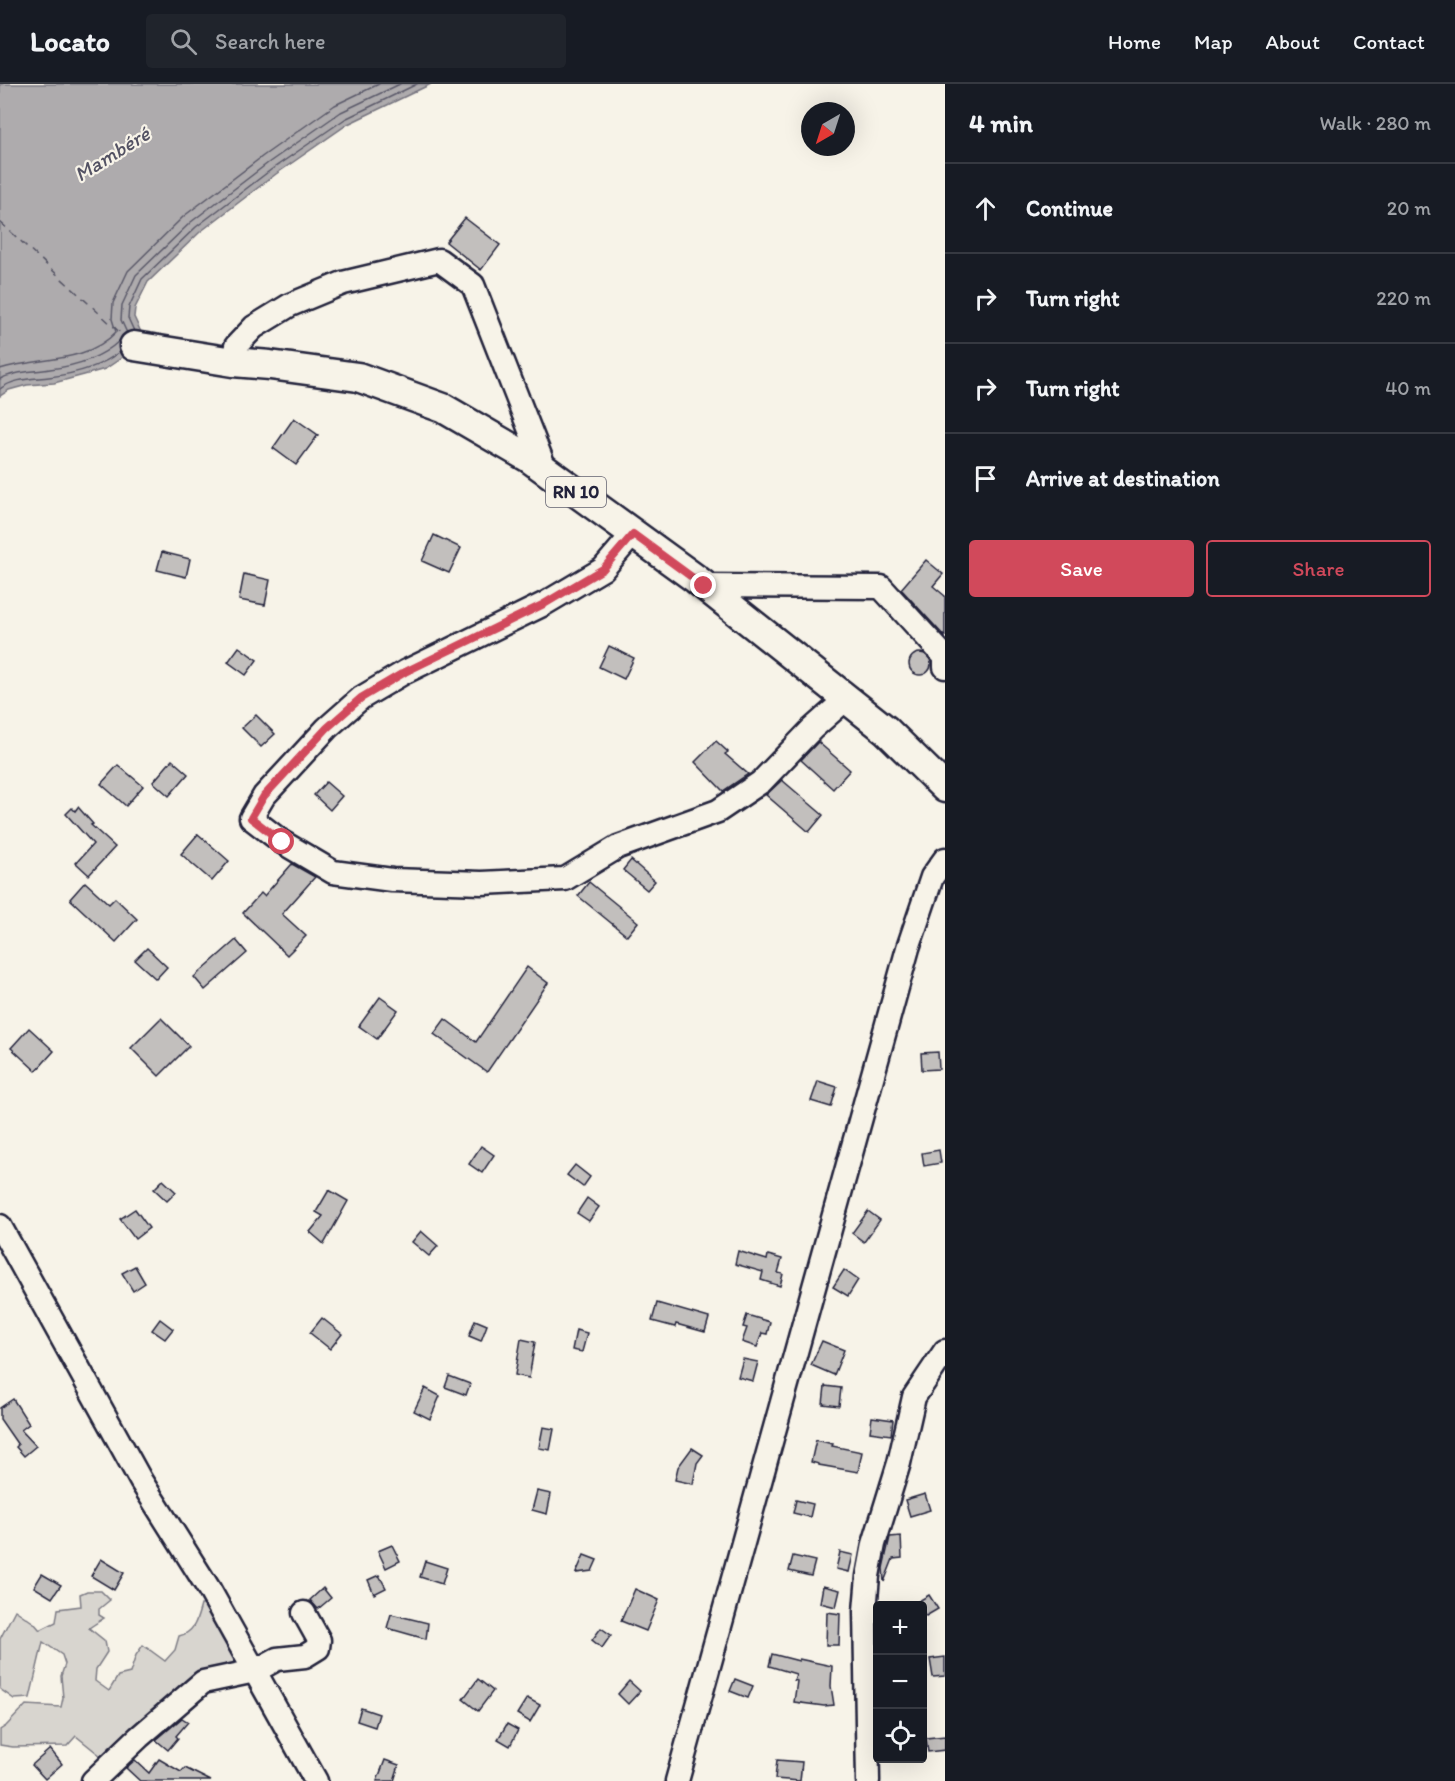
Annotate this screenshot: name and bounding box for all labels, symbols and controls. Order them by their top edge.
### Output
search box [146,14,566,68]
text: Locato [30,24,110,58]
icon: search [167,25,200,58]
text: Search here [215,28,325,55]
text: Home [1108,29,1161,54]
text: Map [1194,29,1233,54]
text: About [1266,29,1320,54]
text: Contact [1353,29,1425,54]
north arrow [801,102,855,156]
text: 4 min [969,107,1033,139]
text: Walk · 280 m [1319,111,1431,135]
water label: Mambéré [69,120,155,187]
icon: ahead [969,192,1002,225]
text: Continue [1026,195,1113,222]
text: 20 m [1387,196,1431,220]
icon: right [969,282,1002,315]
text: Turn right [1026,285,1120,312]
text: 220 m [1376,286,1431,310]
icon: right [969,372,1002,405]
text: Turn right [1026,375,1120,402]
text: 40 m [1385,376,1431,400]
icon: arrive [969,462,1002,495]
text: Arrive at destination [1026,465,1220,492]
road number: RN 10 [546,477,606,507]
button: Save [969,540,1194,597]
button: Share [1206,540,1431,597]
route end [690,572,716,598]
route start [268,828,294,854]
map controls [873,1601,927,1763]
button: + [873,1601,927,1655]
button: − [873,1655,927,1709]
button: locate [873,1709,927,1763]

